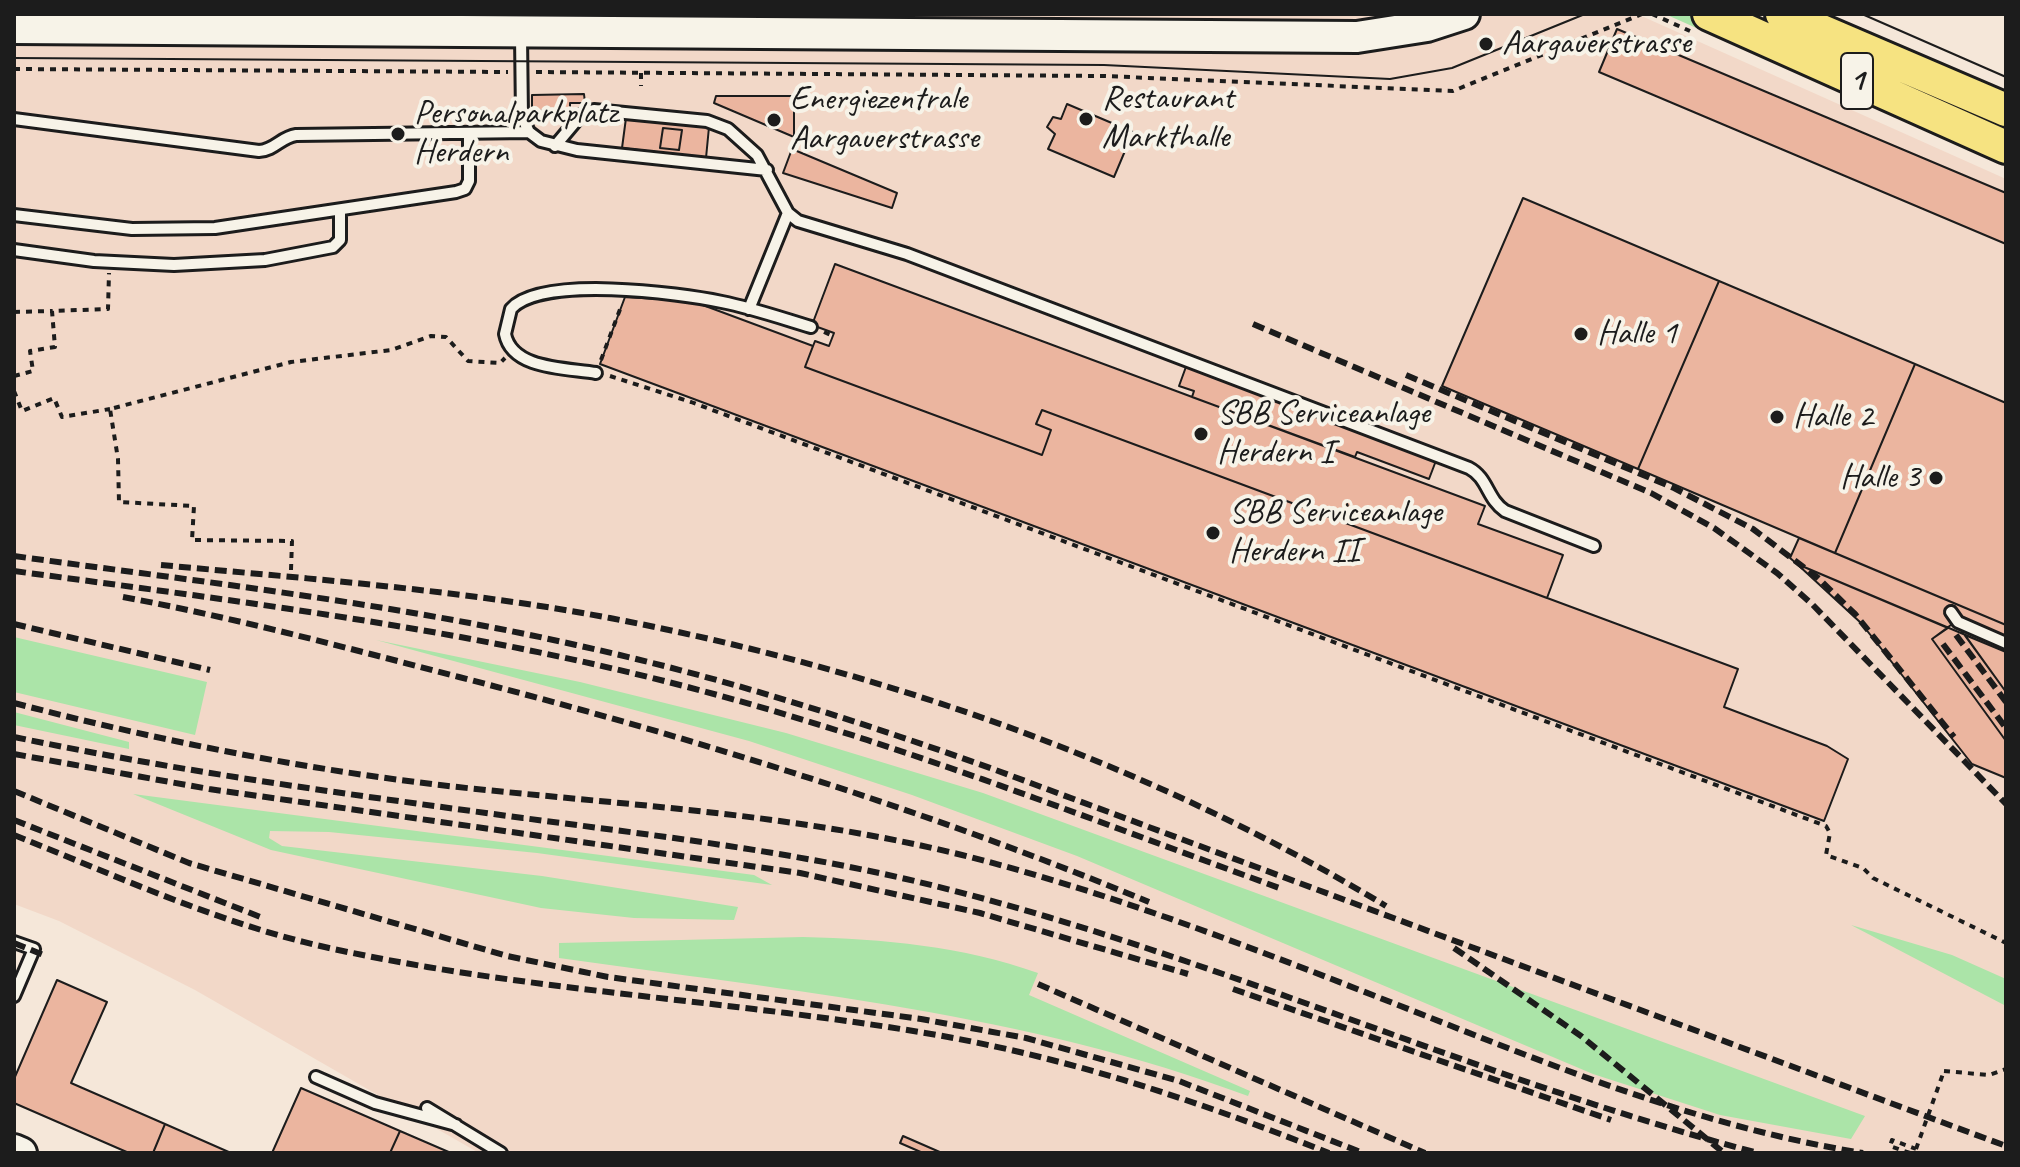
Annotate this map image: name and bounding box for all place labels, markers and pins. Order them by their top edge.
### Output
place label: Aargauerstrasse [1502,24,1691,64]
marker: Aargauerstrasse [1477,35,1495,53]
place label: Restaurant Markthalle [1102,79,1234,158]
place label: Energiezentrale Aargauerstrasse [790,80,979,160]
place label: Personalparkplatz Herdern [414,94,618,174]
marker: Restaurant Markthalle [1077,110,1095,128]
marker: Energiezentrale Aargauerstrasse [765,111,783,129]
marker: Personalparkplatz Herdern [389,125,407,143]
place label: Halle 1 [1597,314,1677,354]
marker: Halle 1 [1572,325,1590,343]
place label: SBB Serviceanlage Herdern I [1217,394,1430,474]
place label: Halle 2 [1793,397,1873,437]
marker: Halle 2 [1768,408,1786,426]
marker: SBB Serviceanlage Herdern I [1192,425,1210,443]
place label: Halle 3 [1840,458,1920,498]
marker: Halle 3 [1927,469,1945,487]
place label: SBB Serviceanlage Herdern II [1229,493,1442,572]
marker: SBB Serviceanlage Herdern II [1204,524,1222,542]

